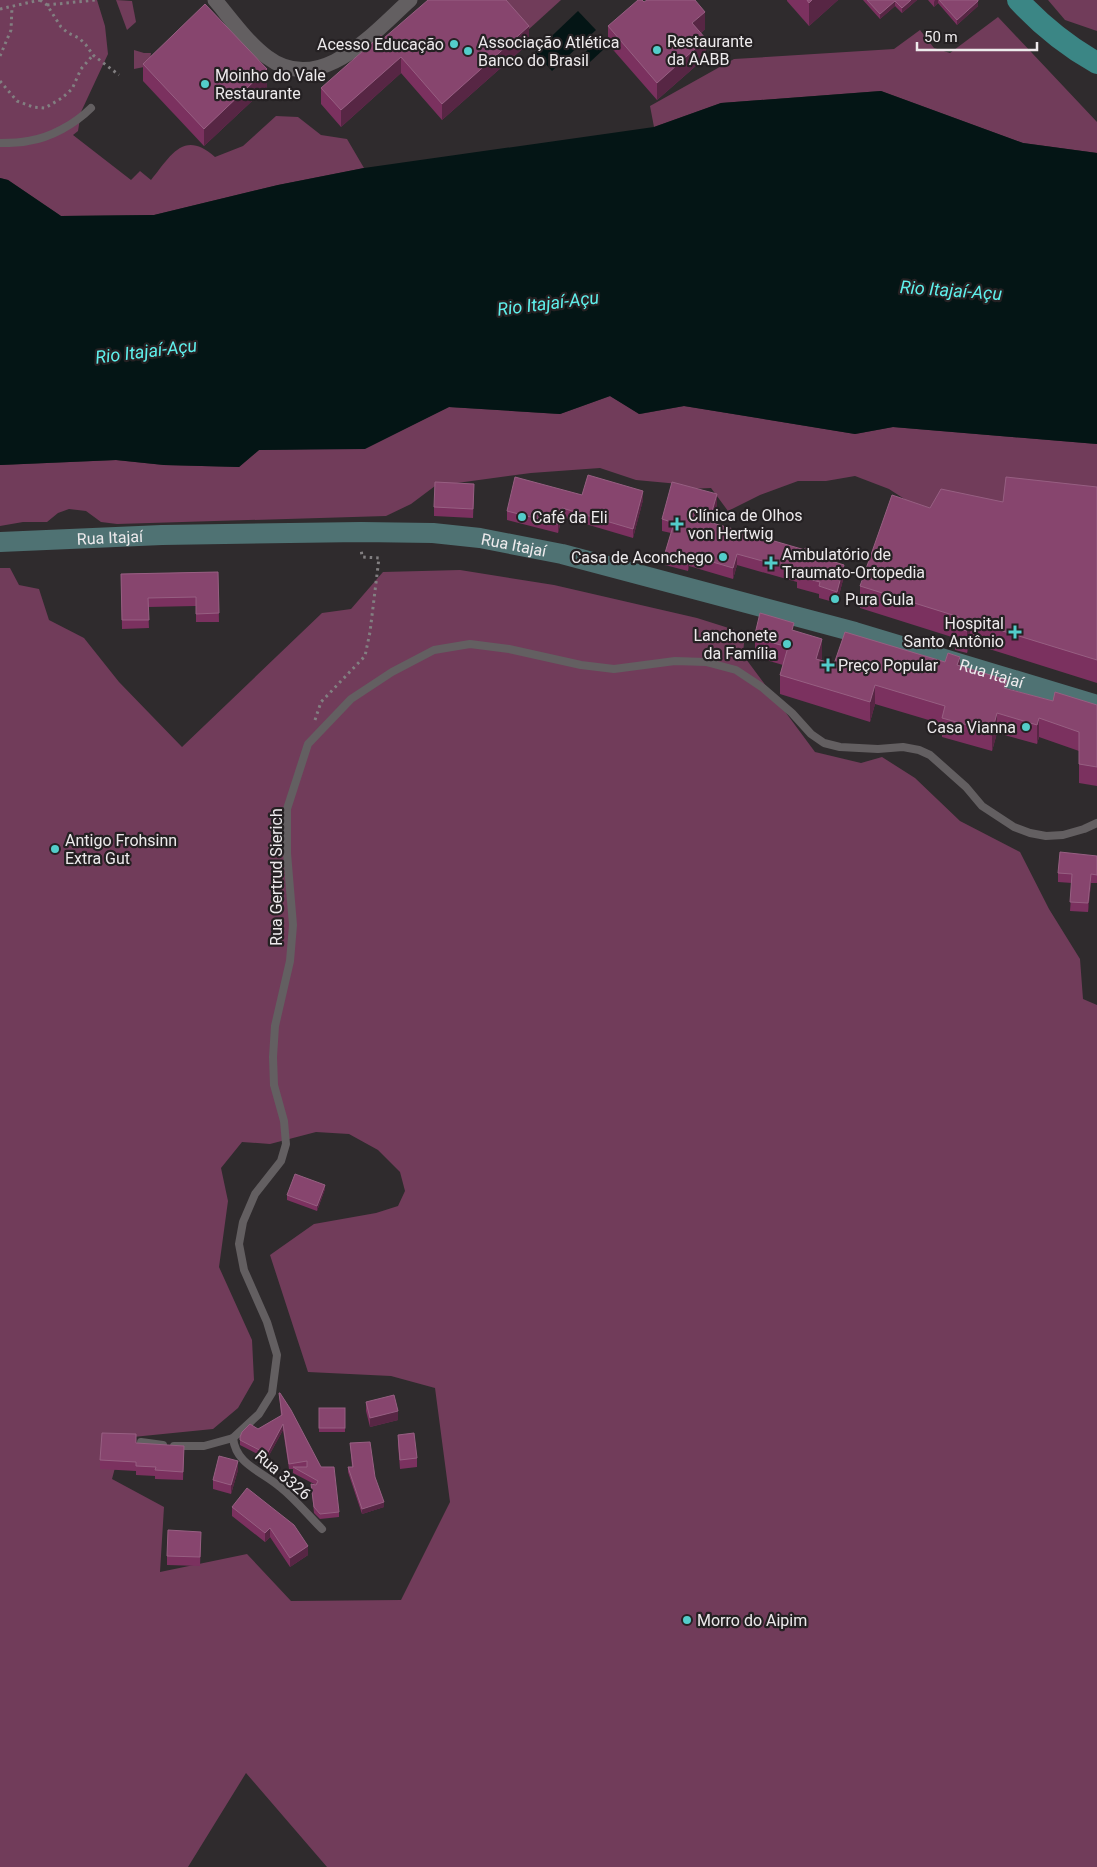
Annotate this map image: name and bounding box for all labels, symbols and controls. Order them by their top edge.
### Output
scale bar [917,20,1037,52]
text: 50 m [924,28,958,46]
place label: Restaurante da AABB [667,32,753,69]
place label: Associação Atlética Banco do Brasil [478,33,619,70]
place label: Acesso Educação [317,35,444,54]
marker: Acesso Educação [448,38,460,50]
marker: Restaurante da AABB [651,44,663,56]
marker: Associação Atlética Banco do Brasil [462,45,474,57]
place label: Moinho do Vale Restaurante [215,66,326,103]
marker: Moinho do Vale Restaurante [199,78,211,90]
water label: Rio Itajaí-Açu [899,276,1003,304]
water label: Rio Itajaí-Açu [496,286,600,320]
water label: Rio Itajaí-Açu [94,334,198,368]
place label: Clínica de Olhos von Hertwig [688,506,803,543]
place label: Café da Eli [532,508,608,527]
marker: Café da Eli [516,511,528,523]
marker: Clínica de Olhos von Hertwig [670,517,684,531]
street label: Rua Itajaí [76,526,144,548]
street label: Rua Itajaí [480,529,549,560]
place label: Ambulatório de Traumato-Ortopedia [782,545,925,582]
place label: Casa de Aconchego [571,548,713,567]
marker: Casa de Aconchego [717,551,729,563]
marker: Ambulatório de Traumato-Ortopedia [764,556,778,570]
place label: Pura Gula [845,590,914,609]
marker: Pura Gula [829,593,841,605]
place label: Hospital Santo Antônio [903,614,1004,651]
marker: Hospital Santo Antônio [1008,625,1022,639]
place label: Lanchonete da Família [693,626,777,663]
marker: Lanchonete da Família [781,638,793,650]
street label: Rua Itajaí [957,655,1027,692]
place label: Preço Popular [838,656,939,675]
marker: Preço Popular [822,659,834,671]
place label: Casa Vianna [927,718,1016,737]
marker: Casa Vianna [1020,721,1032,733]
street label: Rua Gertrud Sierich [267,808,286,946]
place label: Antigo Frohsinn Extra Gut [65,831,177,868]
marker: Antigo Frohsinn Extra Gut [49,843,61,855]
street label: Rua 3326 [251,1446,315,1504]
place label: Morro do Aipim [697,1611,807,1630]
marker: Morro do Aipim [681,1614,693,1626]

